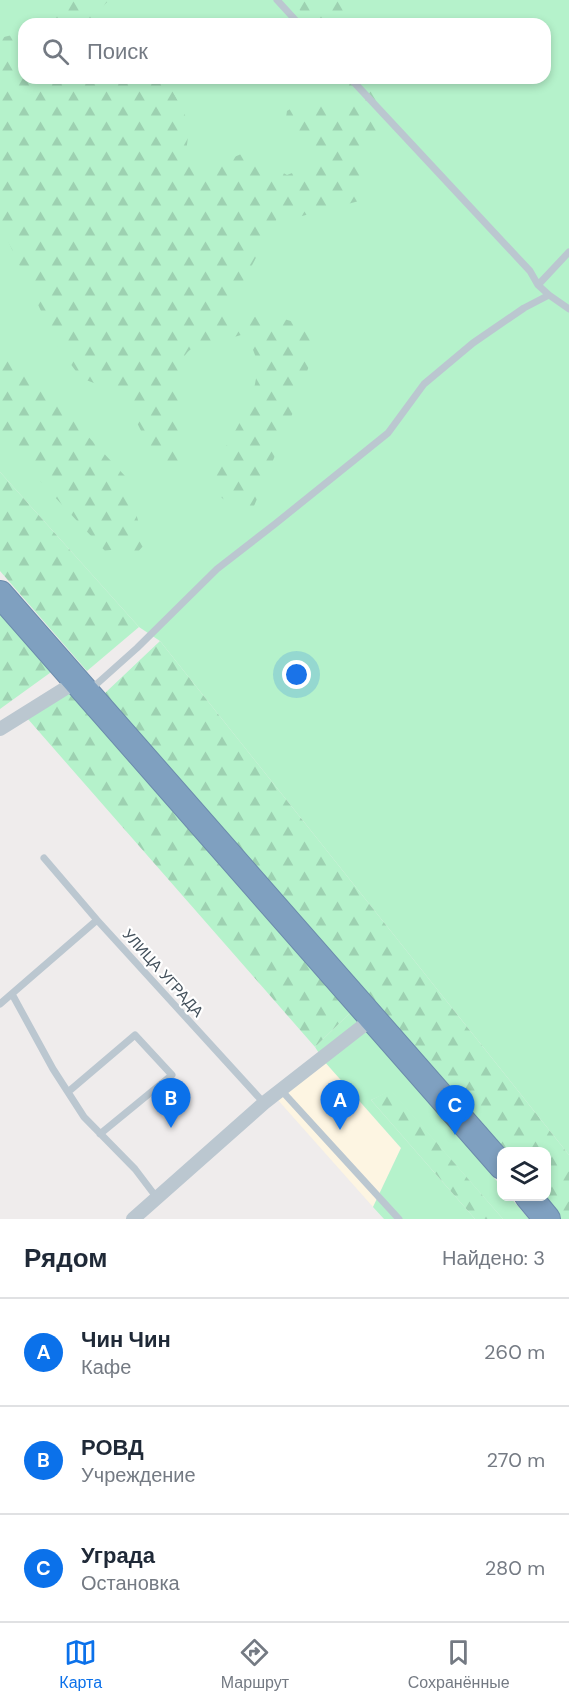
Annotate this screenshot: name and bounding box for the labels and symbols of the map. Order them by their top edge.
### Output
your location [282,660,311,689]
street label: УЛИЦА УГРАДА [118,925,208,1021]
pin: B [152,1078,190,1128]
pin: A [320,1080,360,1130]
pin: C [436,1086,474,1135]

